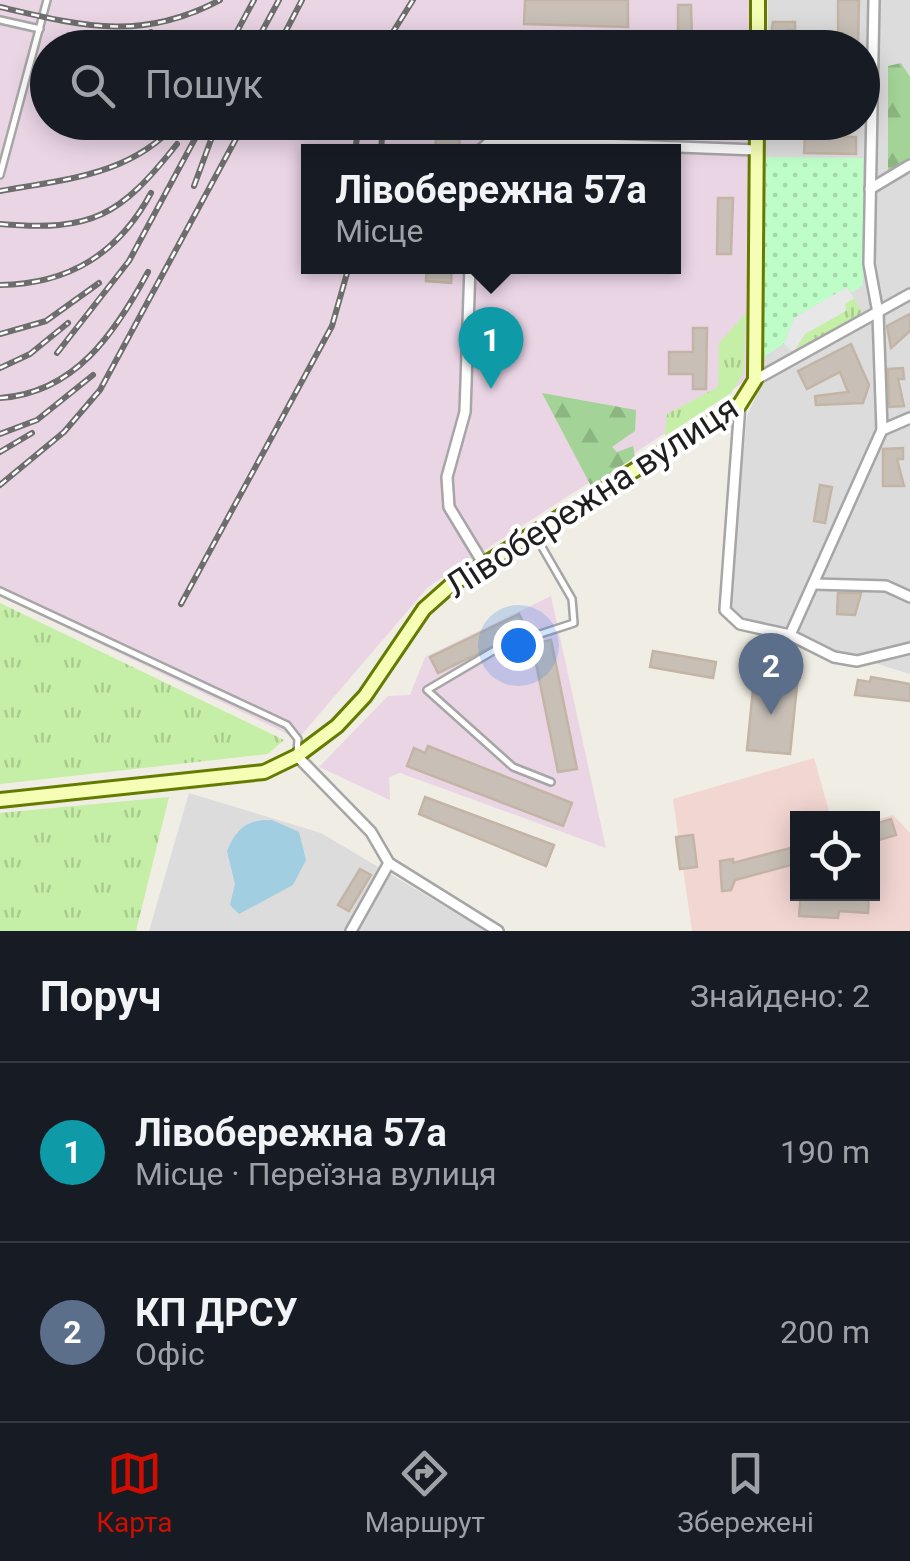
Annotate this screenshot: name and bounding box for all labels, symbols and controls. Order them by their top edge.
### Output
search box [30,30,880,140]
icon: search [65,58,120,113]
text: Пошук [145,63,263,107]
popup [301,144,681,274]
text: Лівобережна 57а [335,168,647,212]
text: Місце [335,212,424,250]
pin: 1 [458,306,524,389]
street label: Лівобережна вулиця [438,387,746,607]
your location [493,620,544,671]
pin: 2 [738,632,804,715]
map controls [790,811,880,901]
button: locate [790,811,880,901]
text: Поруч [40,972,161,1021]
text: Знайдено: 2 [690,977,870,1015]
text: Лівобережна 57а [135,1111,447,1155]
text: 1 [63,1133,82,1171]
text: 190 m [780,1133,870,1171]
text: Місце · Переїзна вулиця [135,1155,497,1193]
text: КП ДРСУ [135,1291,298,1335]
text: 2 [63,1313,82,1351]
text: 200 m [780,1313,870,1351]
text: Офіс [135,1335,205,1373]
tab: Карта [96,1446,172,1539]
tab: Маршрут [365,1446,485,1539]
tab: Збережені [677,1446,814,1539]

